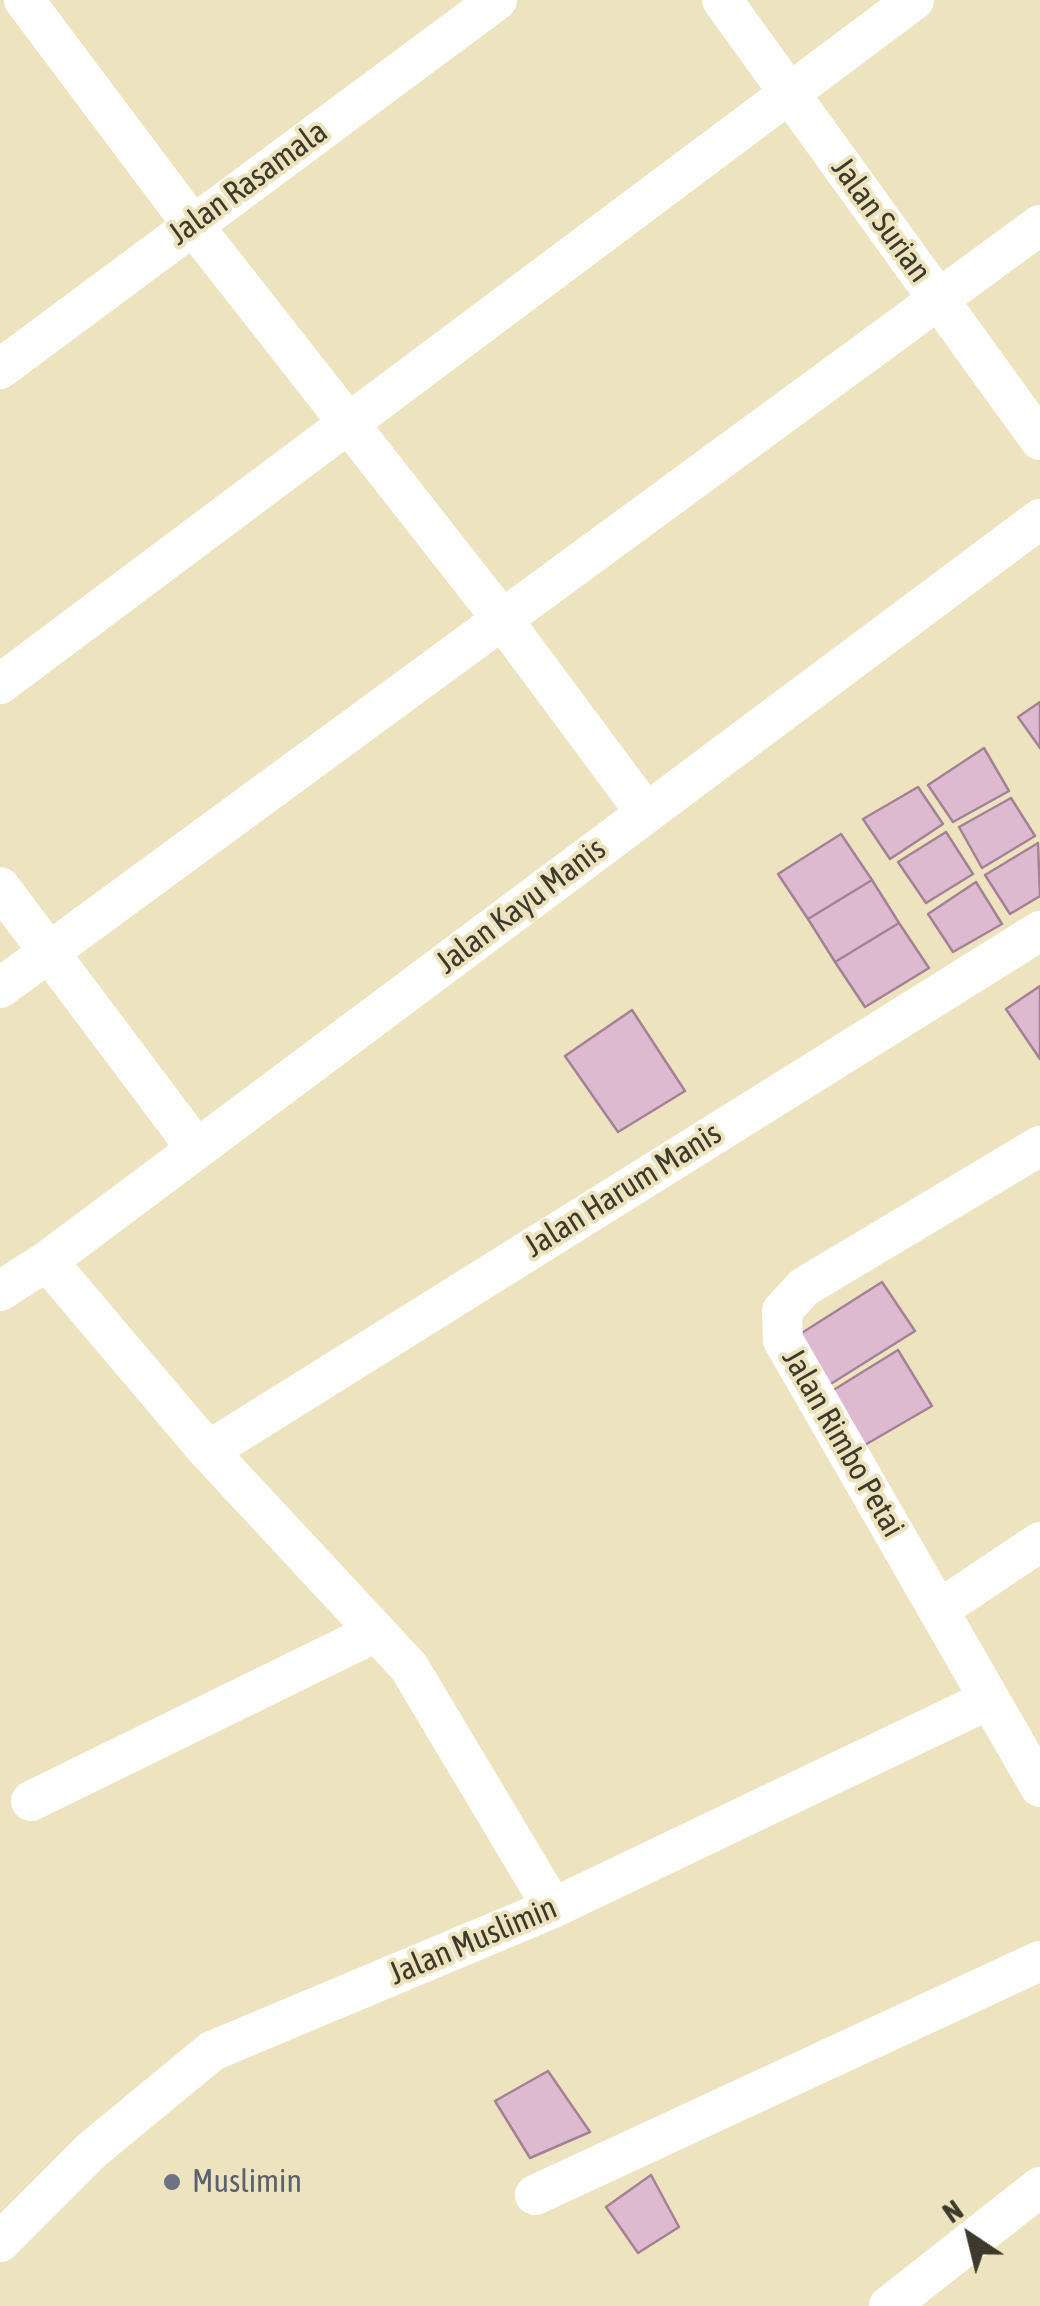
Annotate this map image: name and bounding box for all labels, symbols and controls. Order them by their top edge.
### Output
street label: Jalan Rasamala [161,113,335,253]
street label: Jalan Surian [823,150,939,290]
street label: Jalan Kayu Manis [429,830,613,982]
street label: Jalan Harum Manis [518,1114,728,1266]
street label: Jalan Rimbo Petai [774,1342,912,1544]
street label: Jalan Muslimin [383,1888,563,1994]
place label: Muslimin [192,2163,302,2201]
marker: Muslimin [161,2171,183,2193]
north arrow [920,2186,1020,2286]
text: N [937,2194,969,2229]

